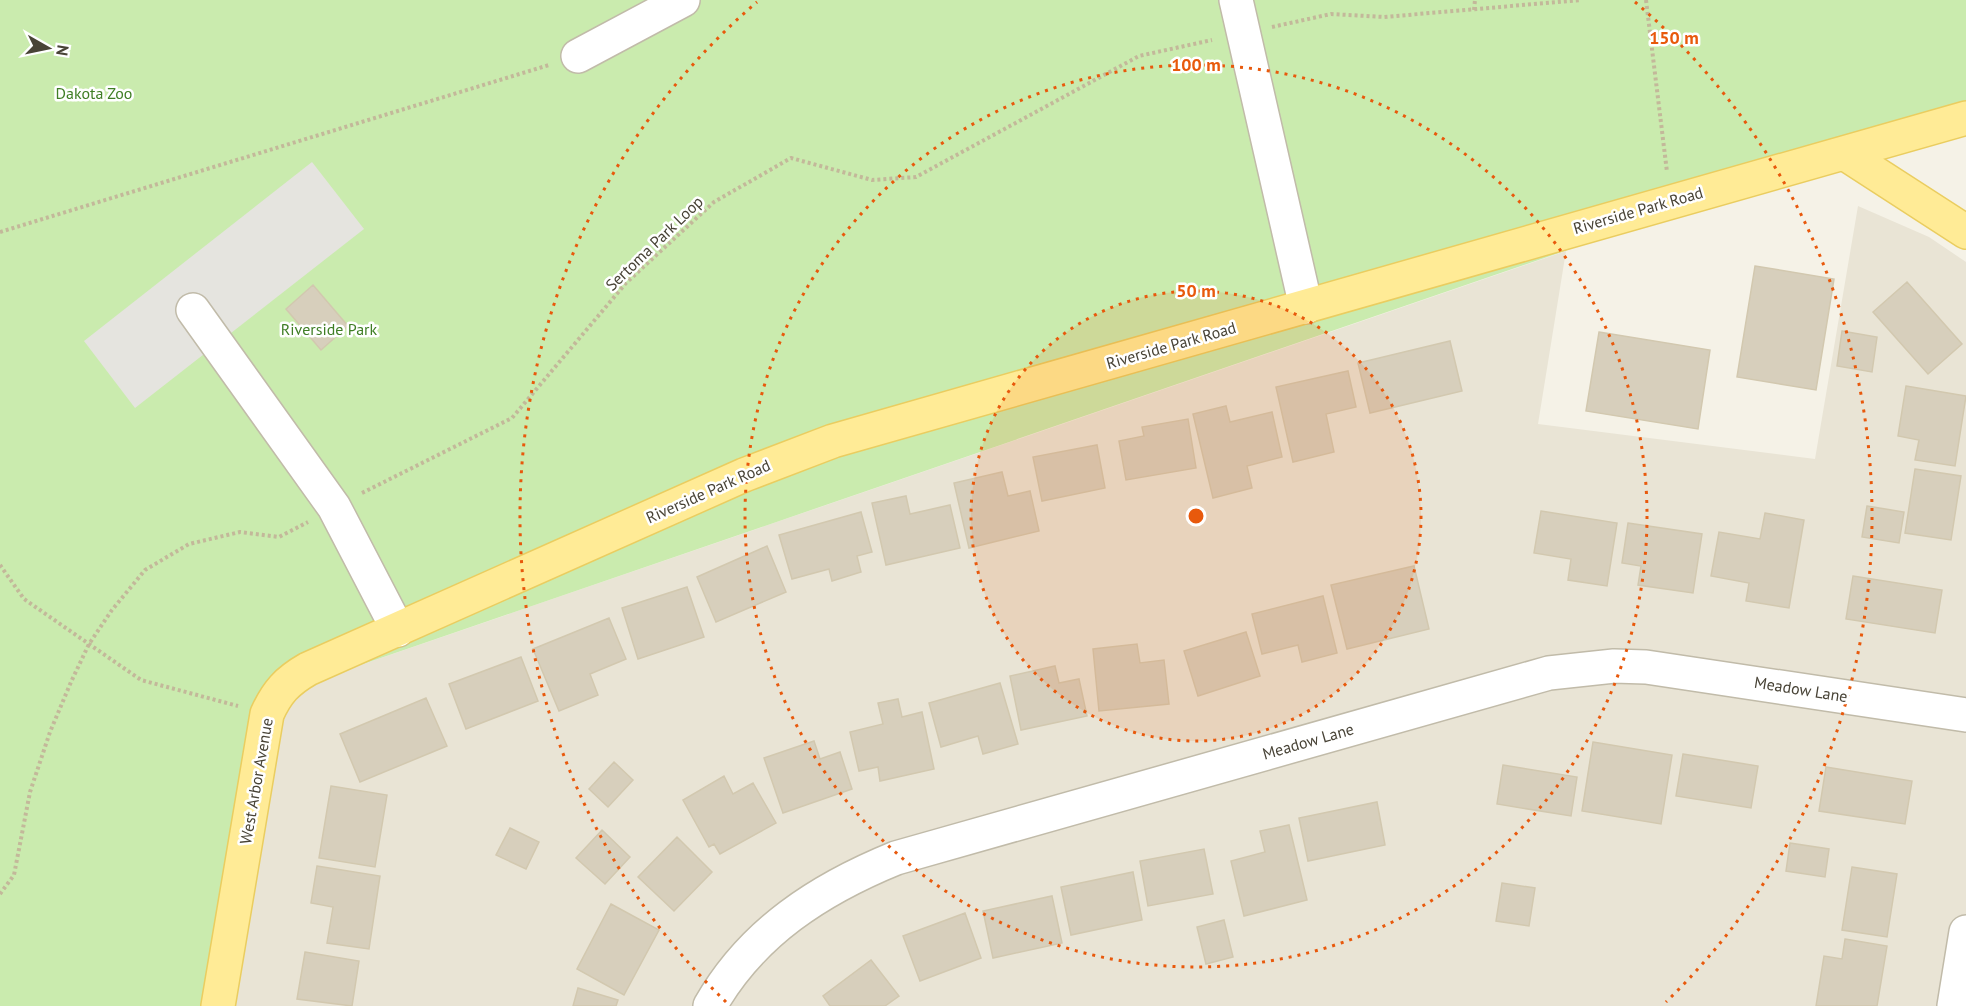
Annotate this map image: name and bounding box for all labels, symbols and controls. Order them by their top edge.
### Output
north arrow [18,18,78,78]
text: 150 m [1649,26,1699,49]
text: N [52,44,74,57]
text: 100 m [1171,53,1221,76]
park label: Dakota Zoo [56,83,132,103]
street label: Riverside Park Road [1571,182,1705,238]
street label: Sertoma Park Loop [601,191,707,295]
text: 50 m [1176,279,1216,302]
street label: Riverside Park Road [1104,317,1238,373]
park label: Riverside Park [281,319,378,339]
street label: Riverside Park Road [643,455,773,527]
centre of rings [1186,506,1206,526]
street label: Meadow Lane [1753,672,1849,706]
street label: West Arbor Avenue [235,716,277,846]
street label: Meadow Lane [1260,718,1356,764]

